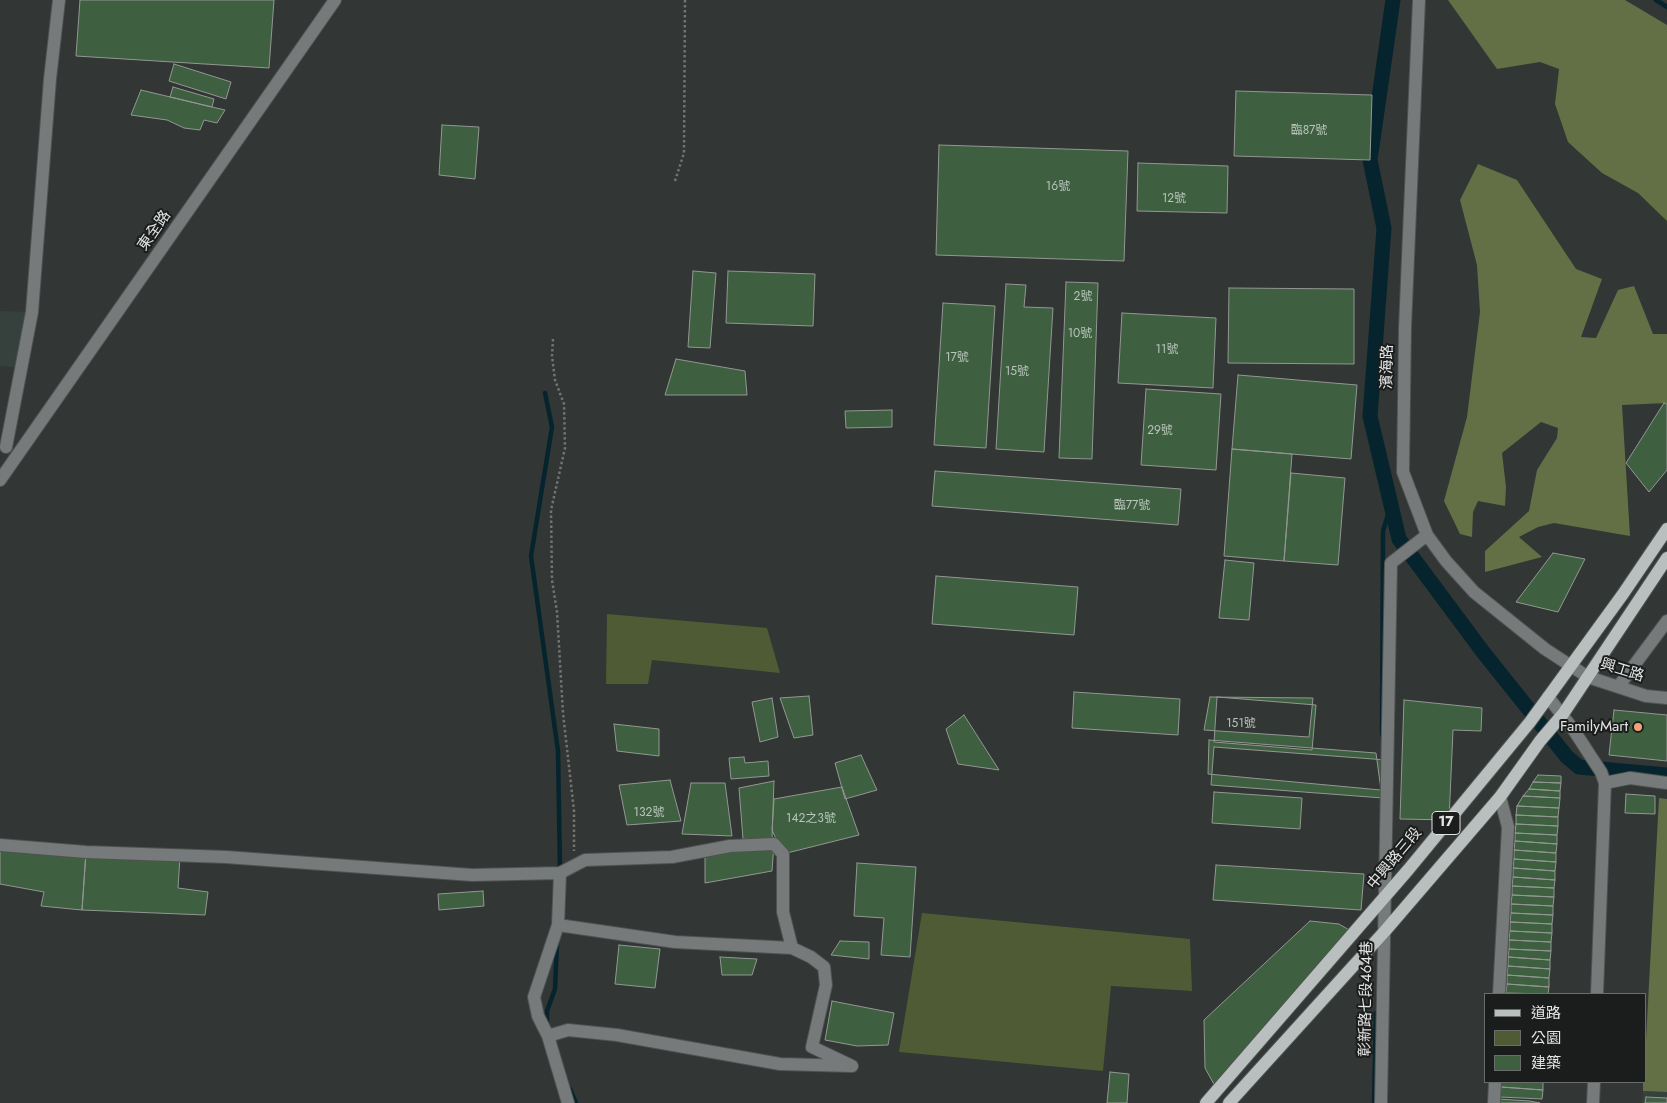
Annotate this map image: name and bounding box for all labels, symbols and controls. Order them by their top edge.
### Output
house number: 臨87號 [1291,124,1327,138]
house number: 16號 [1046,180,1070,194]
house number: 12號 [1162,192,1186,206]
street label: 東全路 [135,207,175,255]
house number: 2號 [1074,290,1092,304]
house number: 10號 [1068,327,1092,341]
house number: 11號 [1156,343,1178,357]
street label: 濱海路 [1379,344,1397,390]
house number: 17號 [945,351,969,365]
house number: 15號 [1005,365,1029,379]
house number: 29號 [1147,424,1173,438]
house number: 臨77號 [1114,499,1150,513]
street label: 興工路 [1598,656,1646,686]
house number: 151號 [1226,717,1256,731]
place label: FamilyMart [1560,718,1628,736]
marker: FamilyMart [1632,721,1644,733]
house number: 132號 [634,806,664,820]
road number: 17 [1432,811,1460,834]
house number: 142之3號 [786,812,836,826]
street label: 中興路三段 [1364,824,1426,894]
street label: 彰新路七段464巷 [1357,941,1377,1057]
legend [1484,993,1647,1083]
text: 道路 [1531,1002,1561,1024]
text: 公園 [1531,1027,1561,1049]
text: 建築 [1531,1052,1561,1074]

